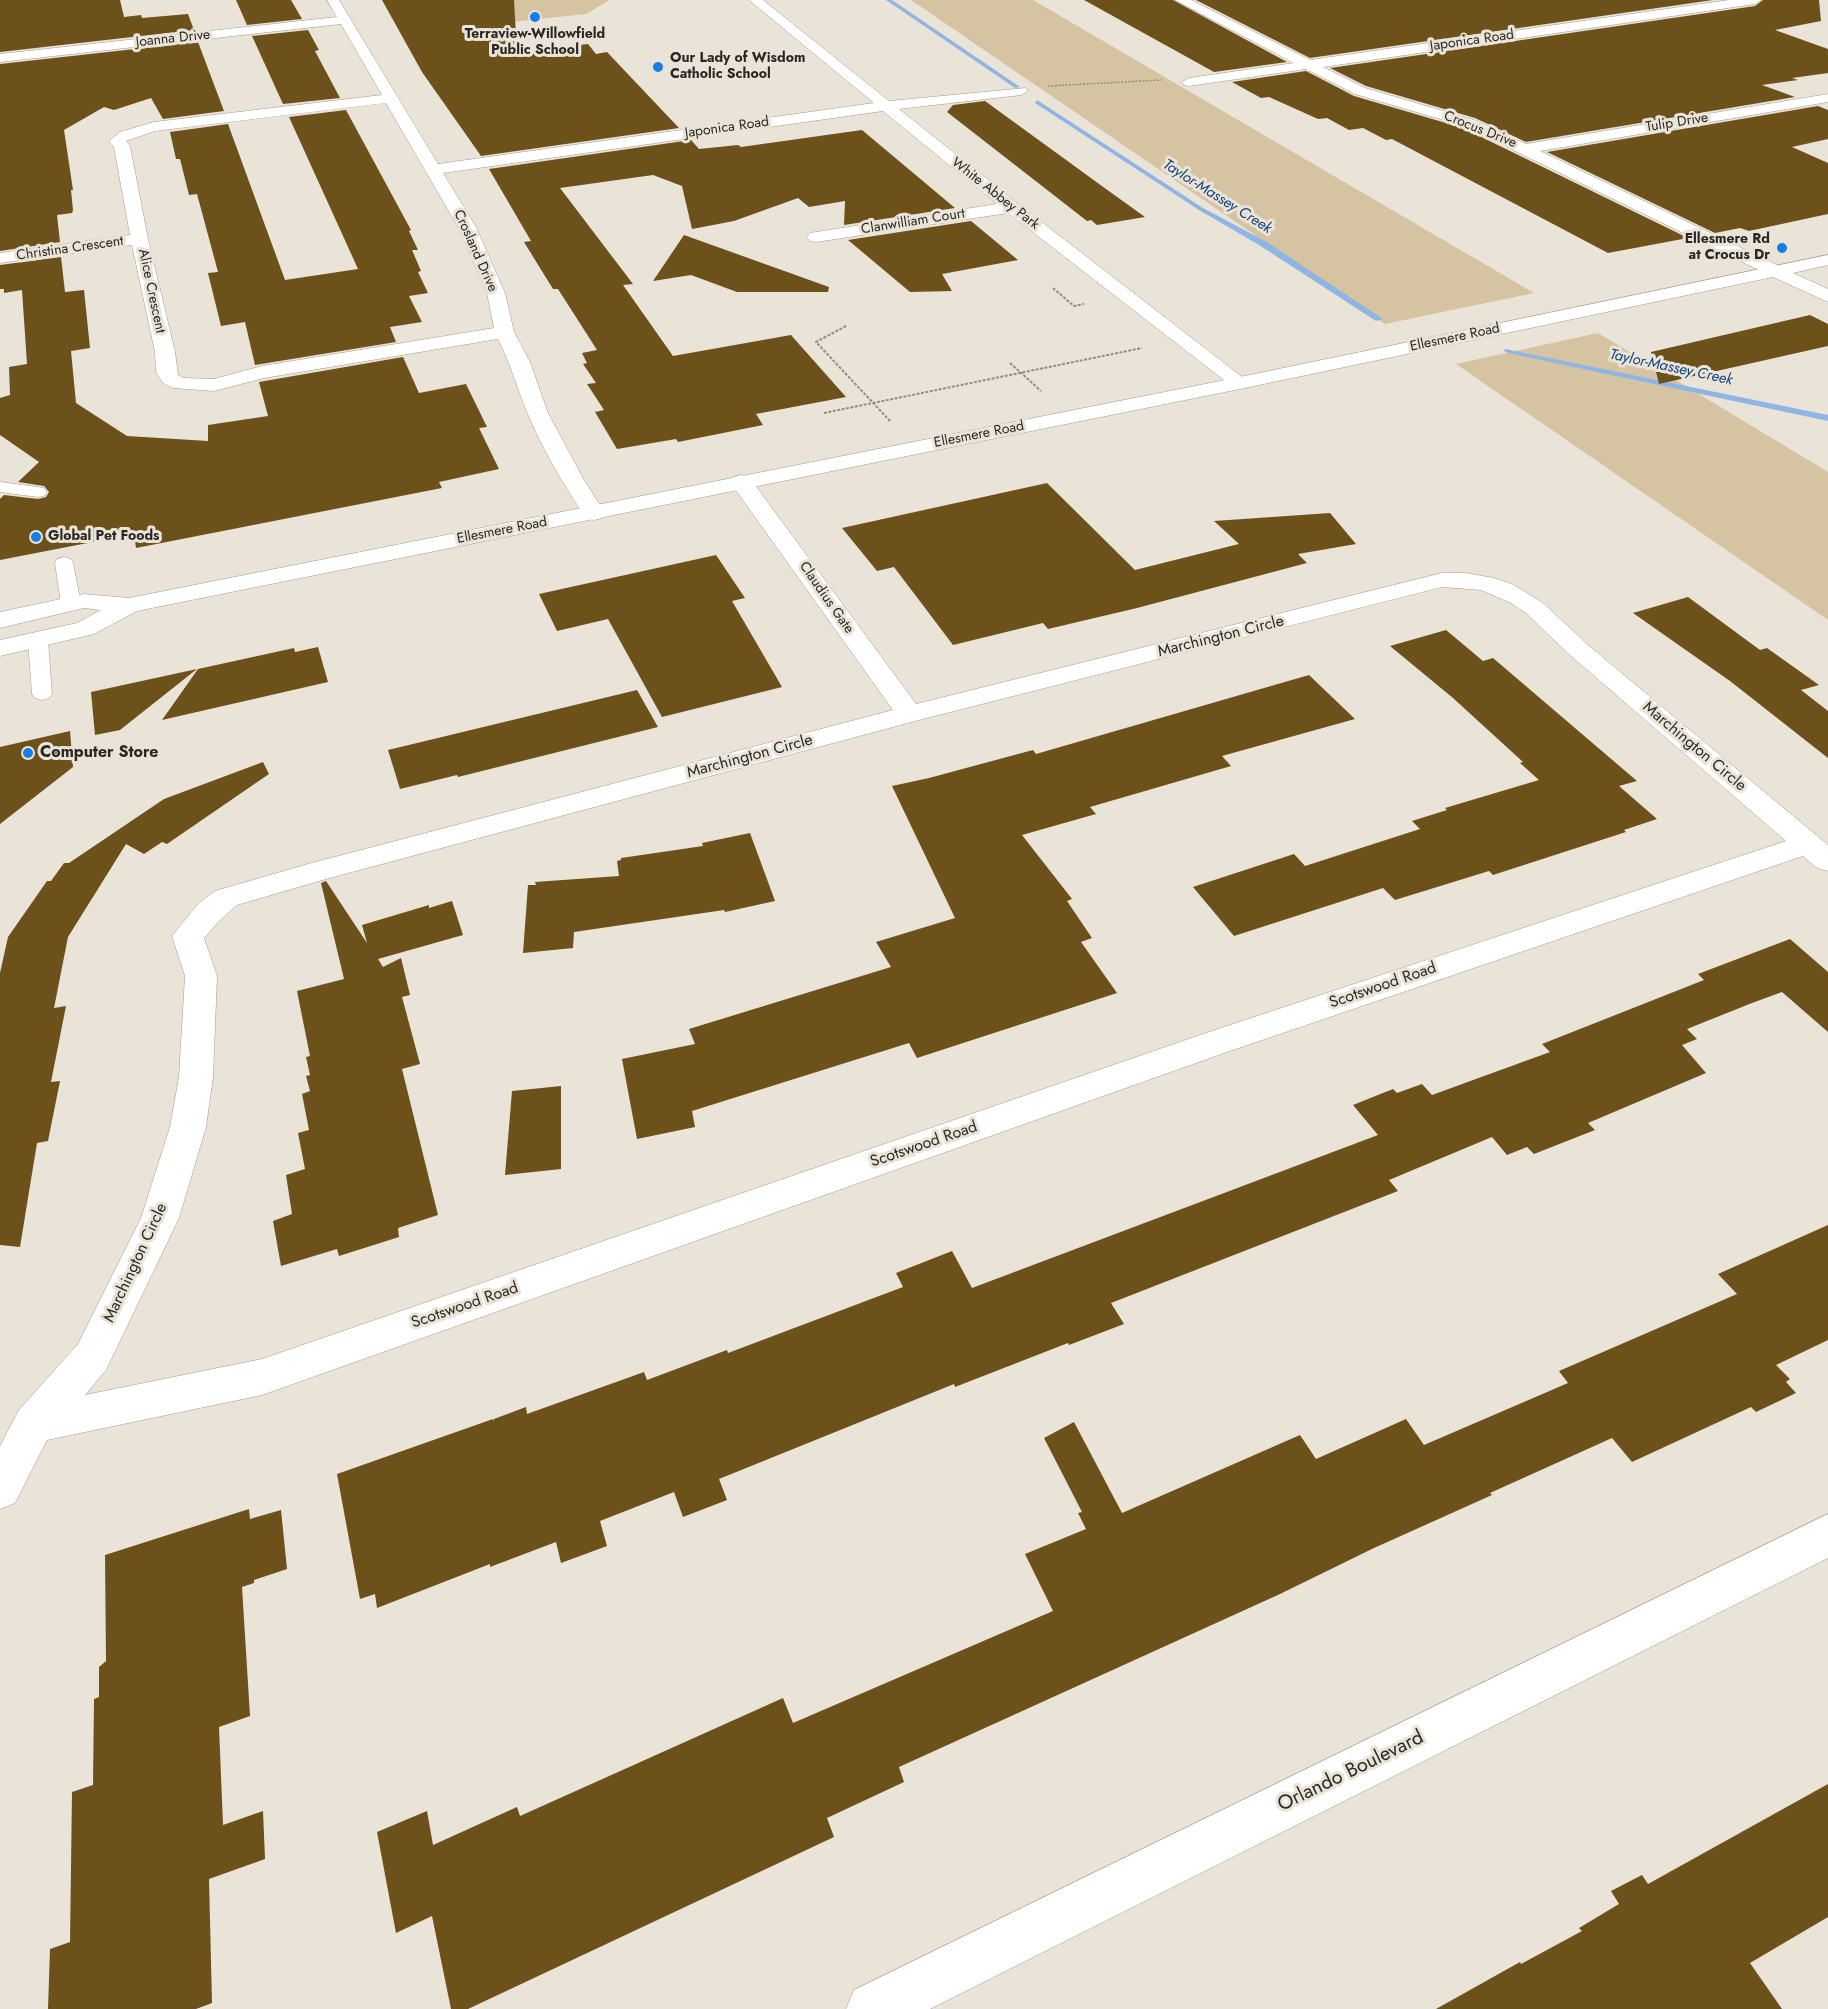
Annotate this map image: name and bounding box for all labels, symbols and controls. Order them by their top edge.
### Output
marker: Terraview-Willowfield Public School [528,10,542,24]
street label: Joanna Drive [135,27,211,51]
place label: Terraview-Willowfield Public School [465,27,605,60]
street label: Japonica Road [1429,27,1515,55]
place label: Our Lady of Wisdom Catholic School [670,51,805,84]
marker: Our Lady of Wisdom Catholic School [651,60,665,74]
street label: Crocus Drive [1441,108,1519,152]
street label: Tulip Drive [1645,110,1709,136]
street label: Japonica Road [684,114,770,142]
street label: White Abbey Park [948,154,1042,234]
water label: Taylor-Massey Creek [1159,156,1275,238]
street label: Clanwilliam Court [860,206,966,238]
street label: Crosland Drive [449,207,501,295]
place label: Ellesmere Rd at Crocus Dr [1685,232,1770,264]
street label: Christina Crescent [15,233,125,265]
marker: Ellesmere Rd at Crocus Dr [1775,241,1789,255]
street label: Alice Crescent [134,247,168,335]
street label: Ellesmere Road [1409,320,1501,356]
water label: Taylor-Massey Creek [1608,346,1734,390]
street label: Ellesmere Road [933,418,1025,452]
street label: Ellesmere Road [456,514,548,548]
place label: Global Pet Foods [48,529,159,545]
marker: Global Pet Foods [29,530,43,544]
street label: Claudius Gate [795,559,857,637]
street label: Marchington Circle [1156,612,1286,662]
street label: Marchington Circle [1638,698,1750,796]
street label: Marchington Circle [685,731,815,783]
place label: Computer Store [40,743,159,763]
marker: Computer Store [21,746,35,760]
street label: Scotswood Road [1327,959,1439,1013]
street label: Scotswood Road [868,1118,980,1172]
street label: Marchington Circle [100,1200,172,1326]
street label: Scotswood Road [409,1279,521,1333]
street label: Orlando Boulevard [1274,1726,1428,1818]

